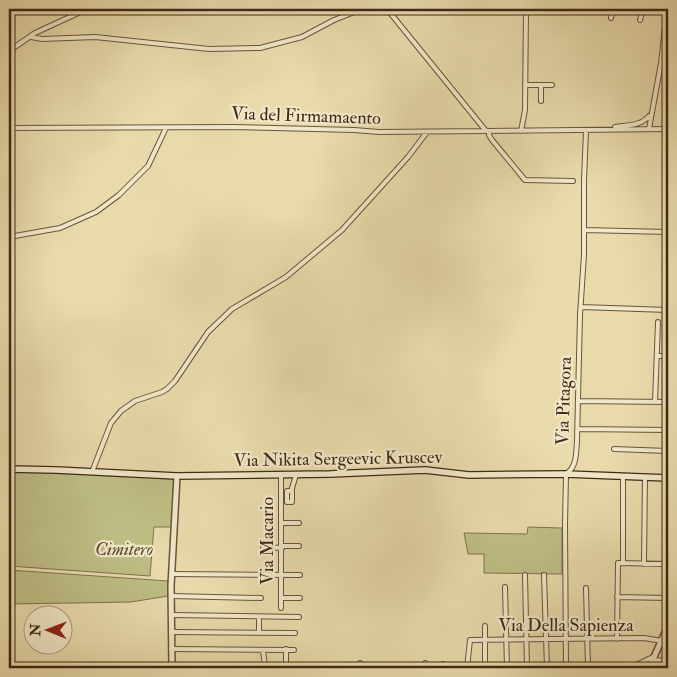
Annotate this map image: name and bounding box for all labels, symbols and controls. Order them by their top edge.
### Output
street label: Via del Firmamaento [231,102,382,130]
street label: Via Pitagora [551,356,577,446]
street label: Via Nikita Sergeevic Kruscev [233,446,443,472]
street label: Via Macario [256,497,279,585]
park label: Cimitero [95,538,153,561]
north arrow [22,604,72,654]
street label: Via Della Sapienza [498,614,634,637]
text: N [27,623,44,637]

